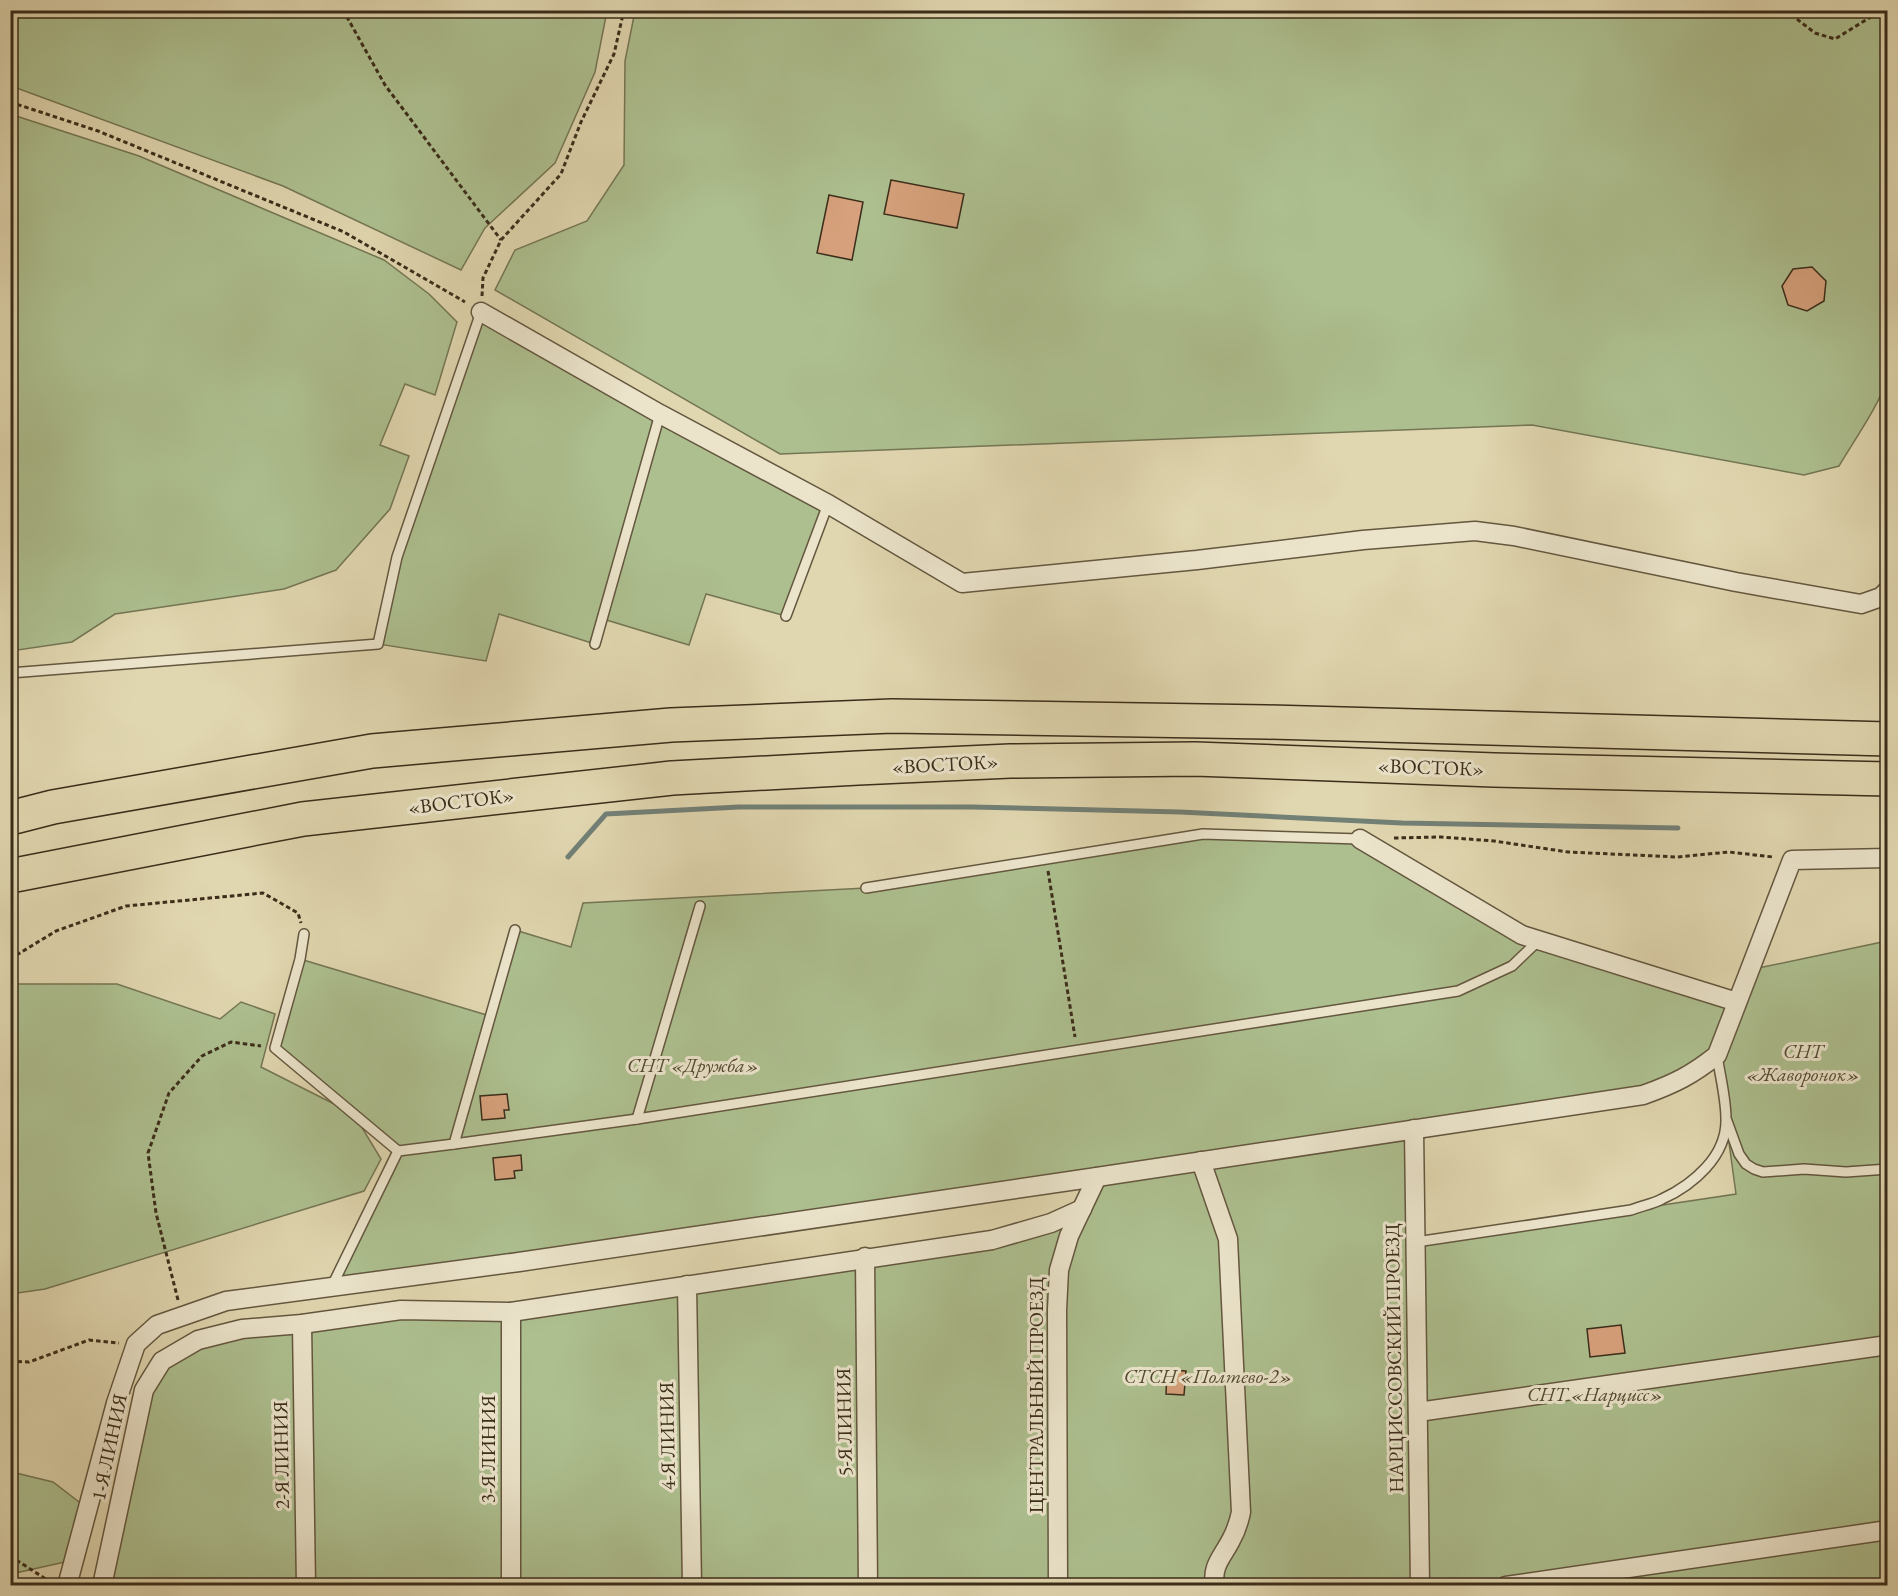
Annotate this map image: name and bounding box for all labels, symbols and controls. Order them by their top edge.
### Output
street label: «ВОСТОК» [891,748,999,780]
street label: «ВОСТОК» [1377,752,1485,782]
street label: «ВОСТОК» [407,782,515,820]
park label: СНТ «Жаворонок» [1746,1038,1860,1087]
park label: СНТ «Дружба» [627,1052,759,1078]
street label: НАРЦИССОВСКИЙ ПРОЕЗД [1379,1223,1409,1493]
street label: ЦЕНТРАЛЬНЫЙ ПРОЕЗД [1023,1277,1049,1513]
park label: СТСН «Полтево-2» [1124,1363,1292,1389]
street label: 5-Я ЛИНИЯ [830,1368,858,1476]
park label: СНТ «Нарцисс» [1527,1381,1663,1407]
street label: 4-Я ЛИНИЯ [653,1382,681,1490]
street label: 1-Я ЛИНИЯ [85,1391,133,1503]
street label: 3-Я ЛИНИЯ [475,1395,501,1503]
street label: 2-Я ЛИНИЯ [267,1401,295,1509]

